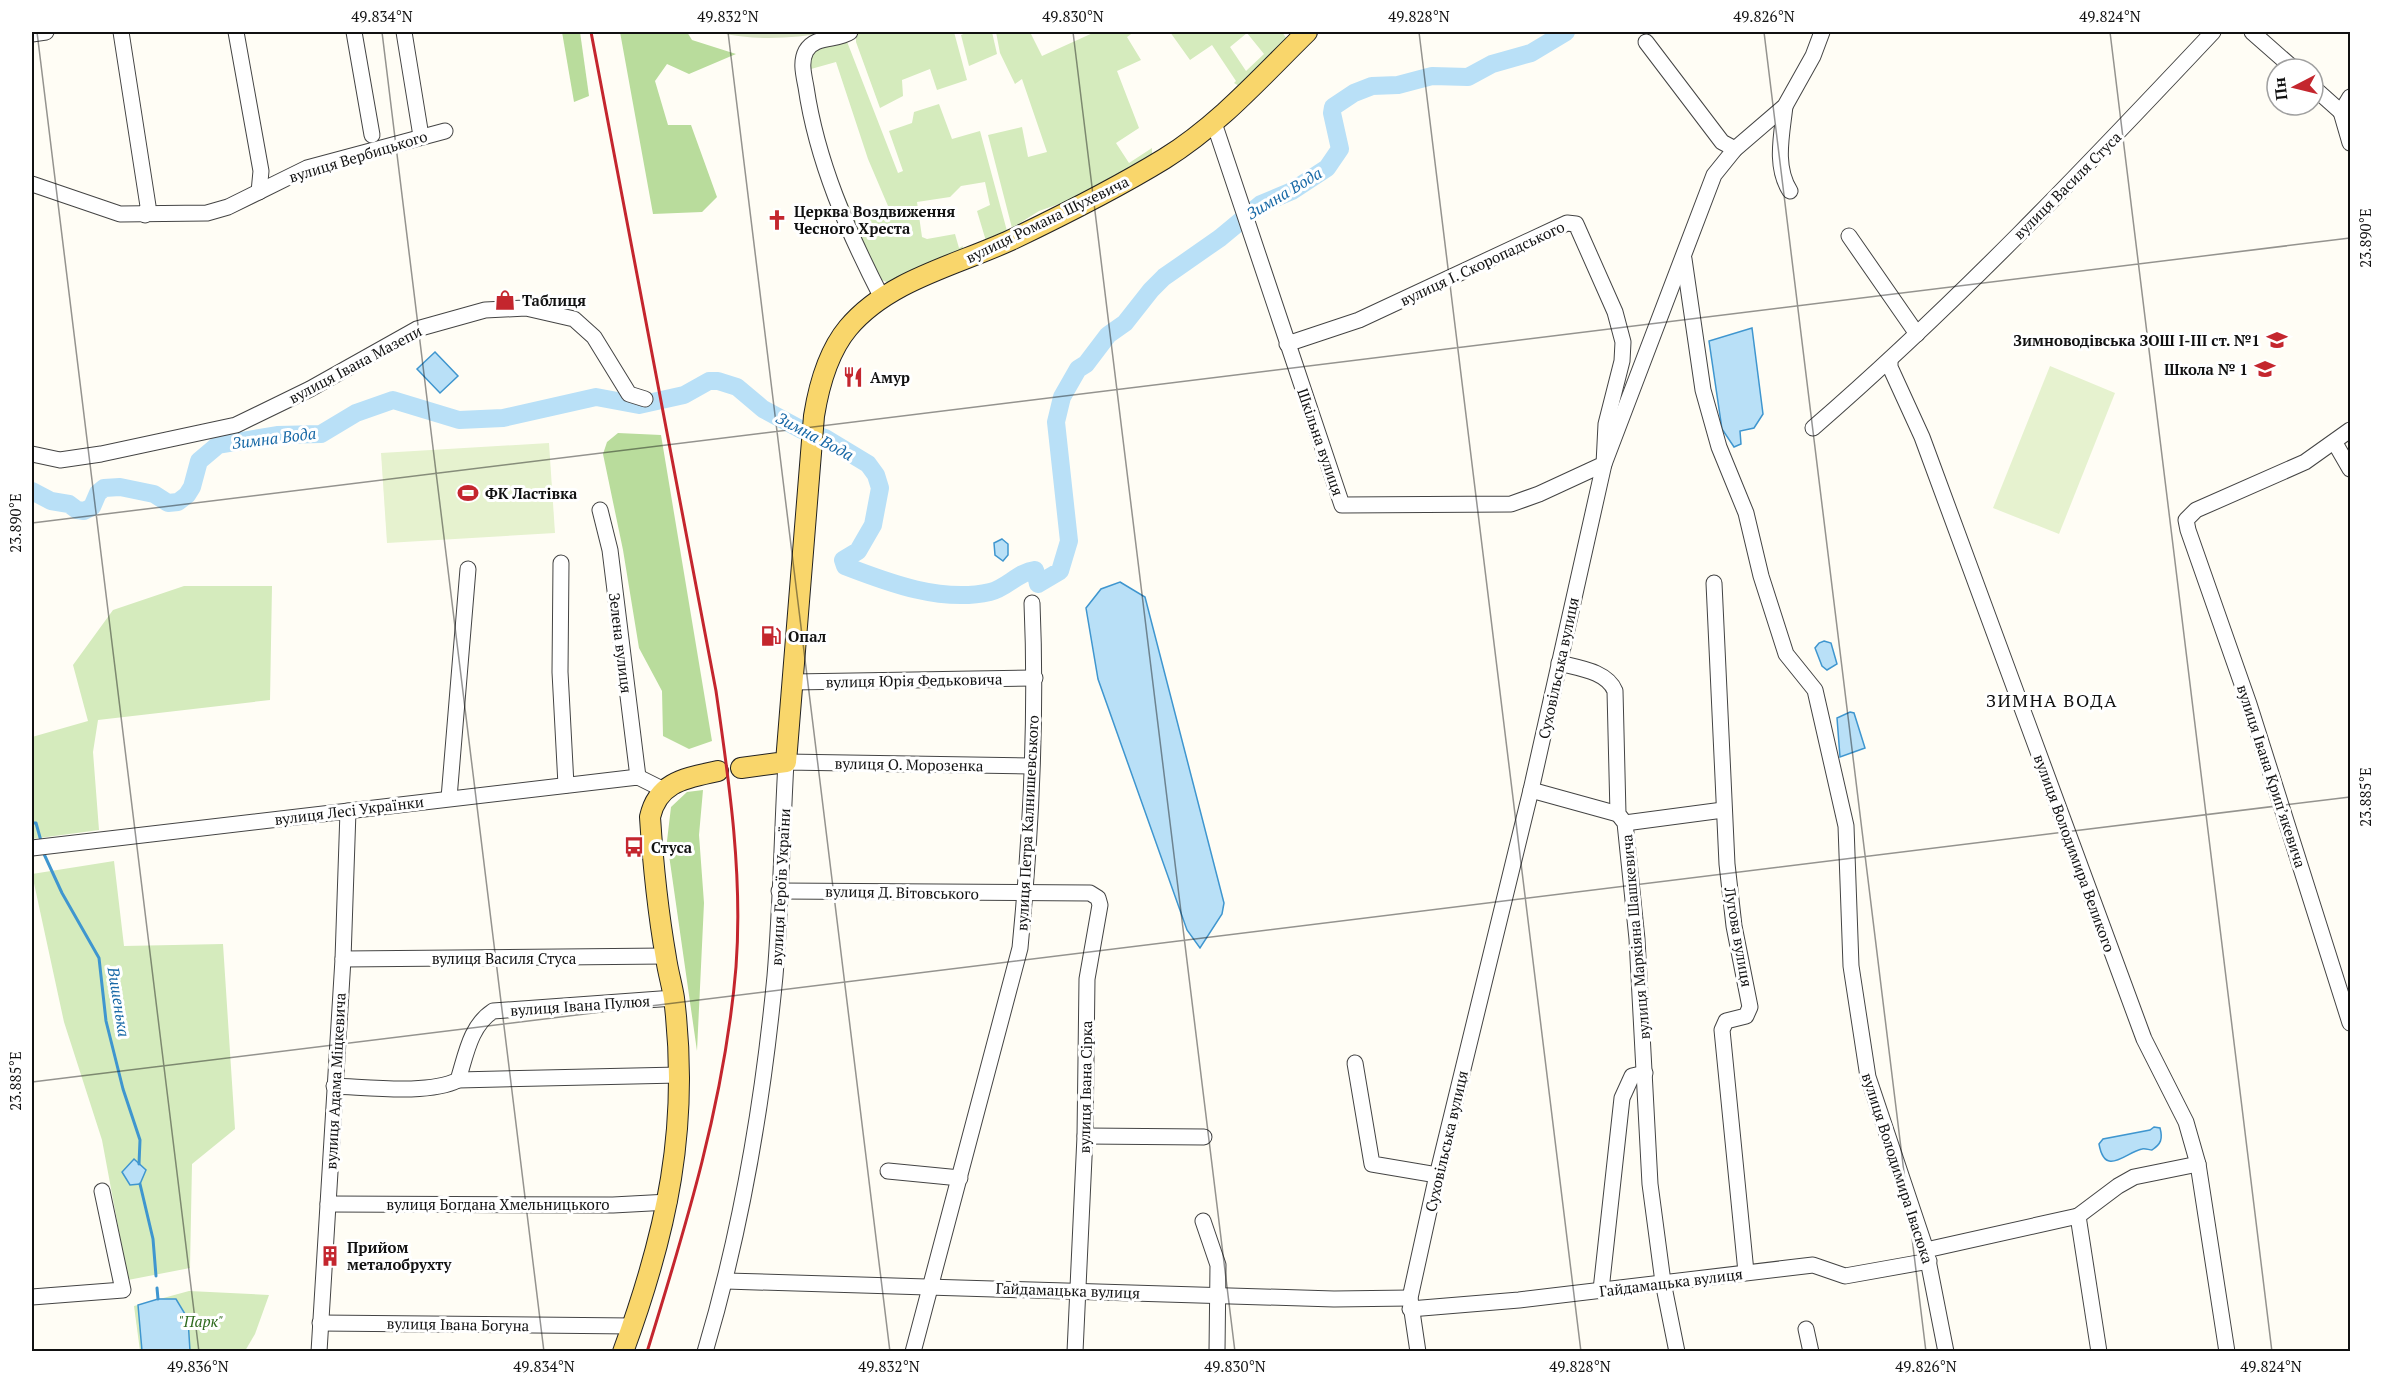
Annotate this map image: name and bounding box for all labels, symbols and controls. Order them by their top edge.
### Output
text: 49.834°N [351,6,413,26]
text: 49.832°N [697,6,759,26]
text: 49.830°N [1042,6,1104,26]
text: 49.828°N [1388,6,1450,26]
text: 49.826°N [1733,6,1795,26]
text: 49.824°N [2079,6,2141,26]
north arrow [2265,57,2325,117]
text: Пн [2268,76,2292,101]
street label: вулиця Вербицького [286,125,430,187]
street label: вулиця Василя Стуса [2009,127,2125,243]
water label: Зимна Вода [1242,162,1326,224]
street label: вулиця Романа Шухевича [962,171,1132,267]
place label: Церква Воздвиження Чесного Хреста [794,201,955,238]
church icon: Церква Воздвиження Чесного Хреста [765,208,789,232]
text: 23.890°E [2355,208,2375,268]
street label: вулиця І. Скоропадського [1396,216,1568,310]
shop icon: Таблиця [493,288,517,312]
place label: Таблиця [522,290,586,310]
street label: вулиця Івана Мазепи [285,320,425,408]
school or university icon: Зимноводівська ЗОШ І-ІІІ ст. №1 [2265,328,2289,352]
place label: Зимноводівська ЗОШ І-ІІІ ст. №1 [2013,330,2260,350]
school or university icon: Школа № 1 [2253,357,2277,381]
place label: Школа № 1 [2164,359,2248,379]
restaurant icon: Амур [841,365,865,389]
place label: Амур [870,367,910,387]
street label: Шкільна вулиця [1293,386,1349,498]
water label: Зимна Вода [773,406,857,466]
water label: Зимна Вода [231,422,317,454]
sports icon: ФК Ластівка [456,481,480,505]
place label: ФК Ластівка [485,483,578,503]
text: 23.890°E [5,493,25,553]
street label: Зелена вулиця [605,592,637,695]
street label: Суховільська вулиця [1533,595,1583,741]
fuel station icon: Опал [759,624,783,648]
place label: Опал [788,626,827,646]
street label: вулиця Юрія Федьковича [825,668,1003,692]
street label: вулиця Івана Крипʼякевича [2233,682,2311,871]
district label: ЗИМНА ВОДА [1986,688,2118,712]
street label: вулиця Петра Калнишевського [1011,715,1043,931]
street label: вулиця Володимира Великого [2030,751,2120,955]
street label: вулиця О. Морозенка [834,753,984,775]
text: 23.885°E [2355,767,2375,827]
street label: вулиця Лесі Українки [273,791,425,829]
street label: вулиця Героїв України [766,808,794,966]
street label: вулиця Маркіяна Шашкевича [1616,833,1654,1040]
bus stop icon: Стуса [622,835,646,859]
place label: Стуса [651,837,693,857]
street label: вулиця Д. Вітовського [825,881,979,903]
street label: Лугова вулиця [1720,885,1758,988]
street label: вулиця Василя Стуса [432,948,577,968]
water label: Вишенька [102,964,135,1039]
street label: вулиця Івана Пулюя [509,990,651,1020]
street label: вулиця Адама Міцкевича [320,992,350,1170]
street label: вулиця Івана Сірка [1074,1020,1096,1154]
text: 23.885°E [5,1051,25,1111]
street label: Суховільська вулиця [1420,1068,1472,1214]
street label: вулиця Володимира Івасюка [1858,1070,1938,1266]
street label: вулиця Богдана Хмельницького [386,1194,610,1214]
place label: Прийом металобрухту [347,1237,453,1274]
building icon: Прийом металобрухту [318,1244,342,1268]
street label: Гайдамацька вулиця [1598,1263,1744,1301]
street label: Гайдамацька вулиця [995,1277,1141,1303]
park label: "Парк" [179,1311,223,1331]
street label: вулиця Івана Богуна [387,1313,530,1335]
text: 49.836°N [167,1356,229,1376]
text: 49.834°N [513,1356,575,1376]
text: 49.832°N [858,1356,920,1376]
text: 49.830°N [1204,1356,1266,1376]
text: 49.828°N [1549,1356,1611,1376]
text: 49.826°N [1895,1356,1957,1376]
text: 49.824°N [2240,1356,2302,1376]

